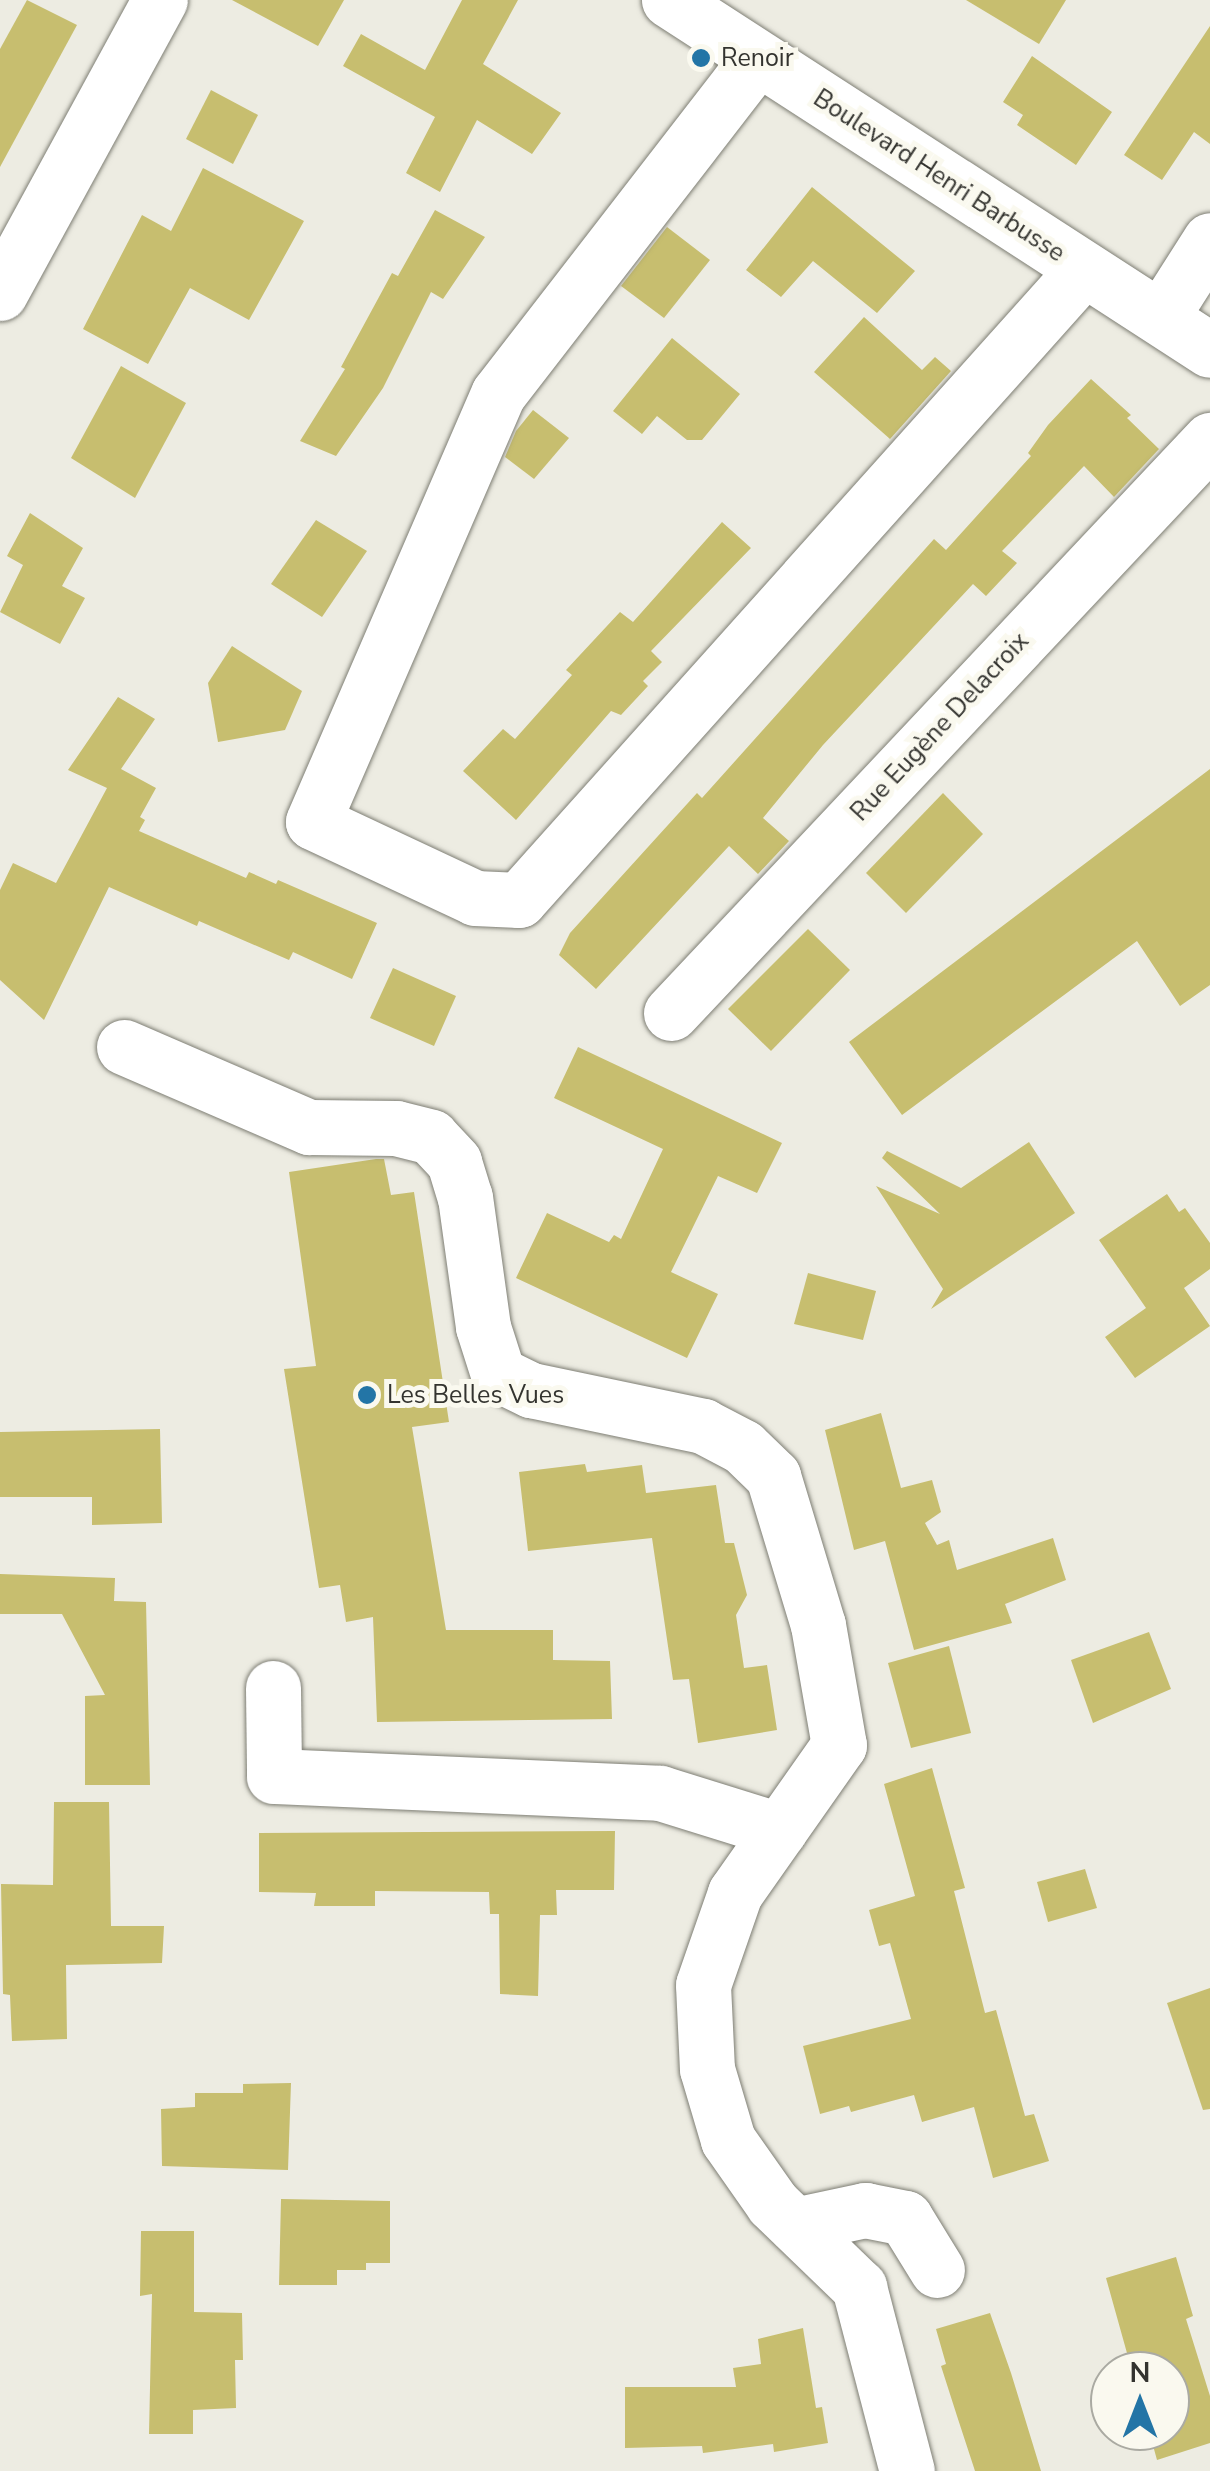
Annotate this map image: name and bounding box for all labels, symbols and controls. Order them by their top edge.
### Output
place label: Renoir [721,43,794,73]
marker: Renoir [690,47,712,69]
street label: Boulevard Henri Barbusse [808,83,1070,269]
street label: Rue Eugène Delacroix [845,627,1035,827]
place label: Les Belles Vues [387,1380,564,1410]
marker: Les Belles Vues [356,1384,378,1406]
north arrow [1090,2351,1190,2451]
text: N [1130,2354,1150,2392]

